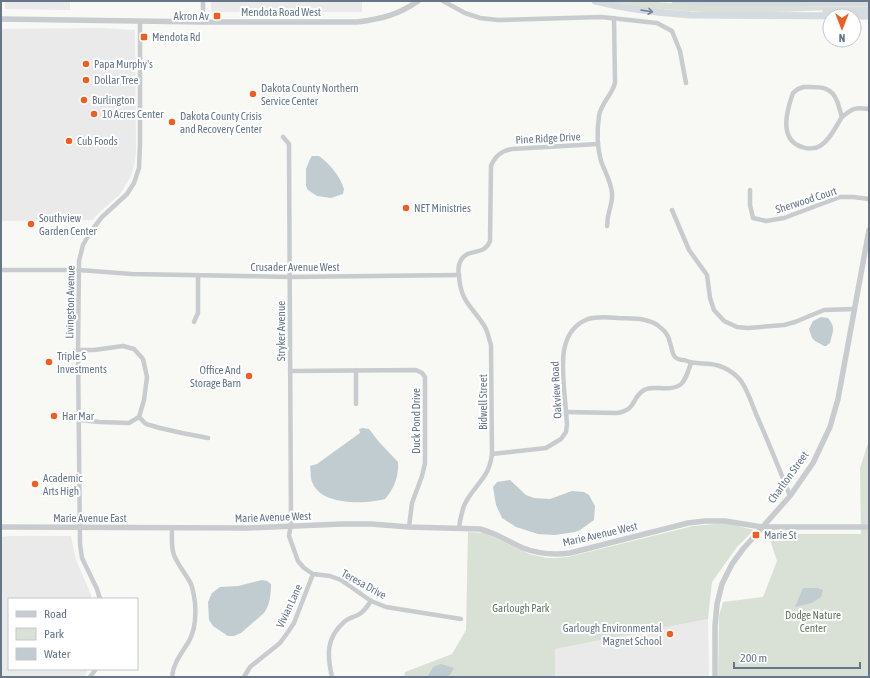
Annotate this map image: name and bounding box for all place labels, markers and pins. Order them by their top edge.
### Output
place label: Akron Av [174,10,209,22]
marker: Akron Av [212,11,222,21]
place label: Mendota Rd [152,31,201,43]
marker: Mendota Rd [139,32,149,42]
place label: Papa Murphy's [94,58,153,70]
marker: Papa Murphy's [81,59,91,69]
place label: Dollar Tree [94,74,138,86]
marker: Dollar Tree [81,75,91,85]
place label: Dakota County Northern Service Center [261,82,359,107]
marker: Dakota County Northern Service Center [248,89,258,99]
place label: Burlington [92,94,135,106]
marker: Burlington [79,95,89,105]
place label: 10 Acres Center [102,108,164,120]
marker: 10 Acres Center [89,109,99,119]
place label: Dakota County Crisis and Recovery Center [180,110,263,135]
marker: Dakota County Crisis and Recovery Center [167,117,177,127]
place label: Cub Foods [77,135,118,147]
marker: Cub Foods [64,136,74,146]
place label: NET Ministries [414,202,471,214]
marker: NET Ministries [401,203,411,213]
place label: Southview Garden Center [39,212,98,237]
marker: Southview Garden Center [26,219,36,229]
place label: Triple S Investments [57,350,107,375]
marker: Triple S Investments [44,357,54,367]
place label: Office And Storage Barn [190,364,241,389]
marker: Office And Storage Barn [244,371,254,381]
place label: Har Mar [62,410,95,422]
marker: Har Mar [49,411,59,421]
place label: Academic Arts High [43,472,83,497]
marker: Academic Arts High [30,479,40,489]
place label: Marie St [764,529,797,541]
marker: Marie St [751,530,761,540]
place label: Garlough Environmental Magnet School [563,622,662,647]
marker: Garlough Environmental Magnet School [665,629,675,639]

